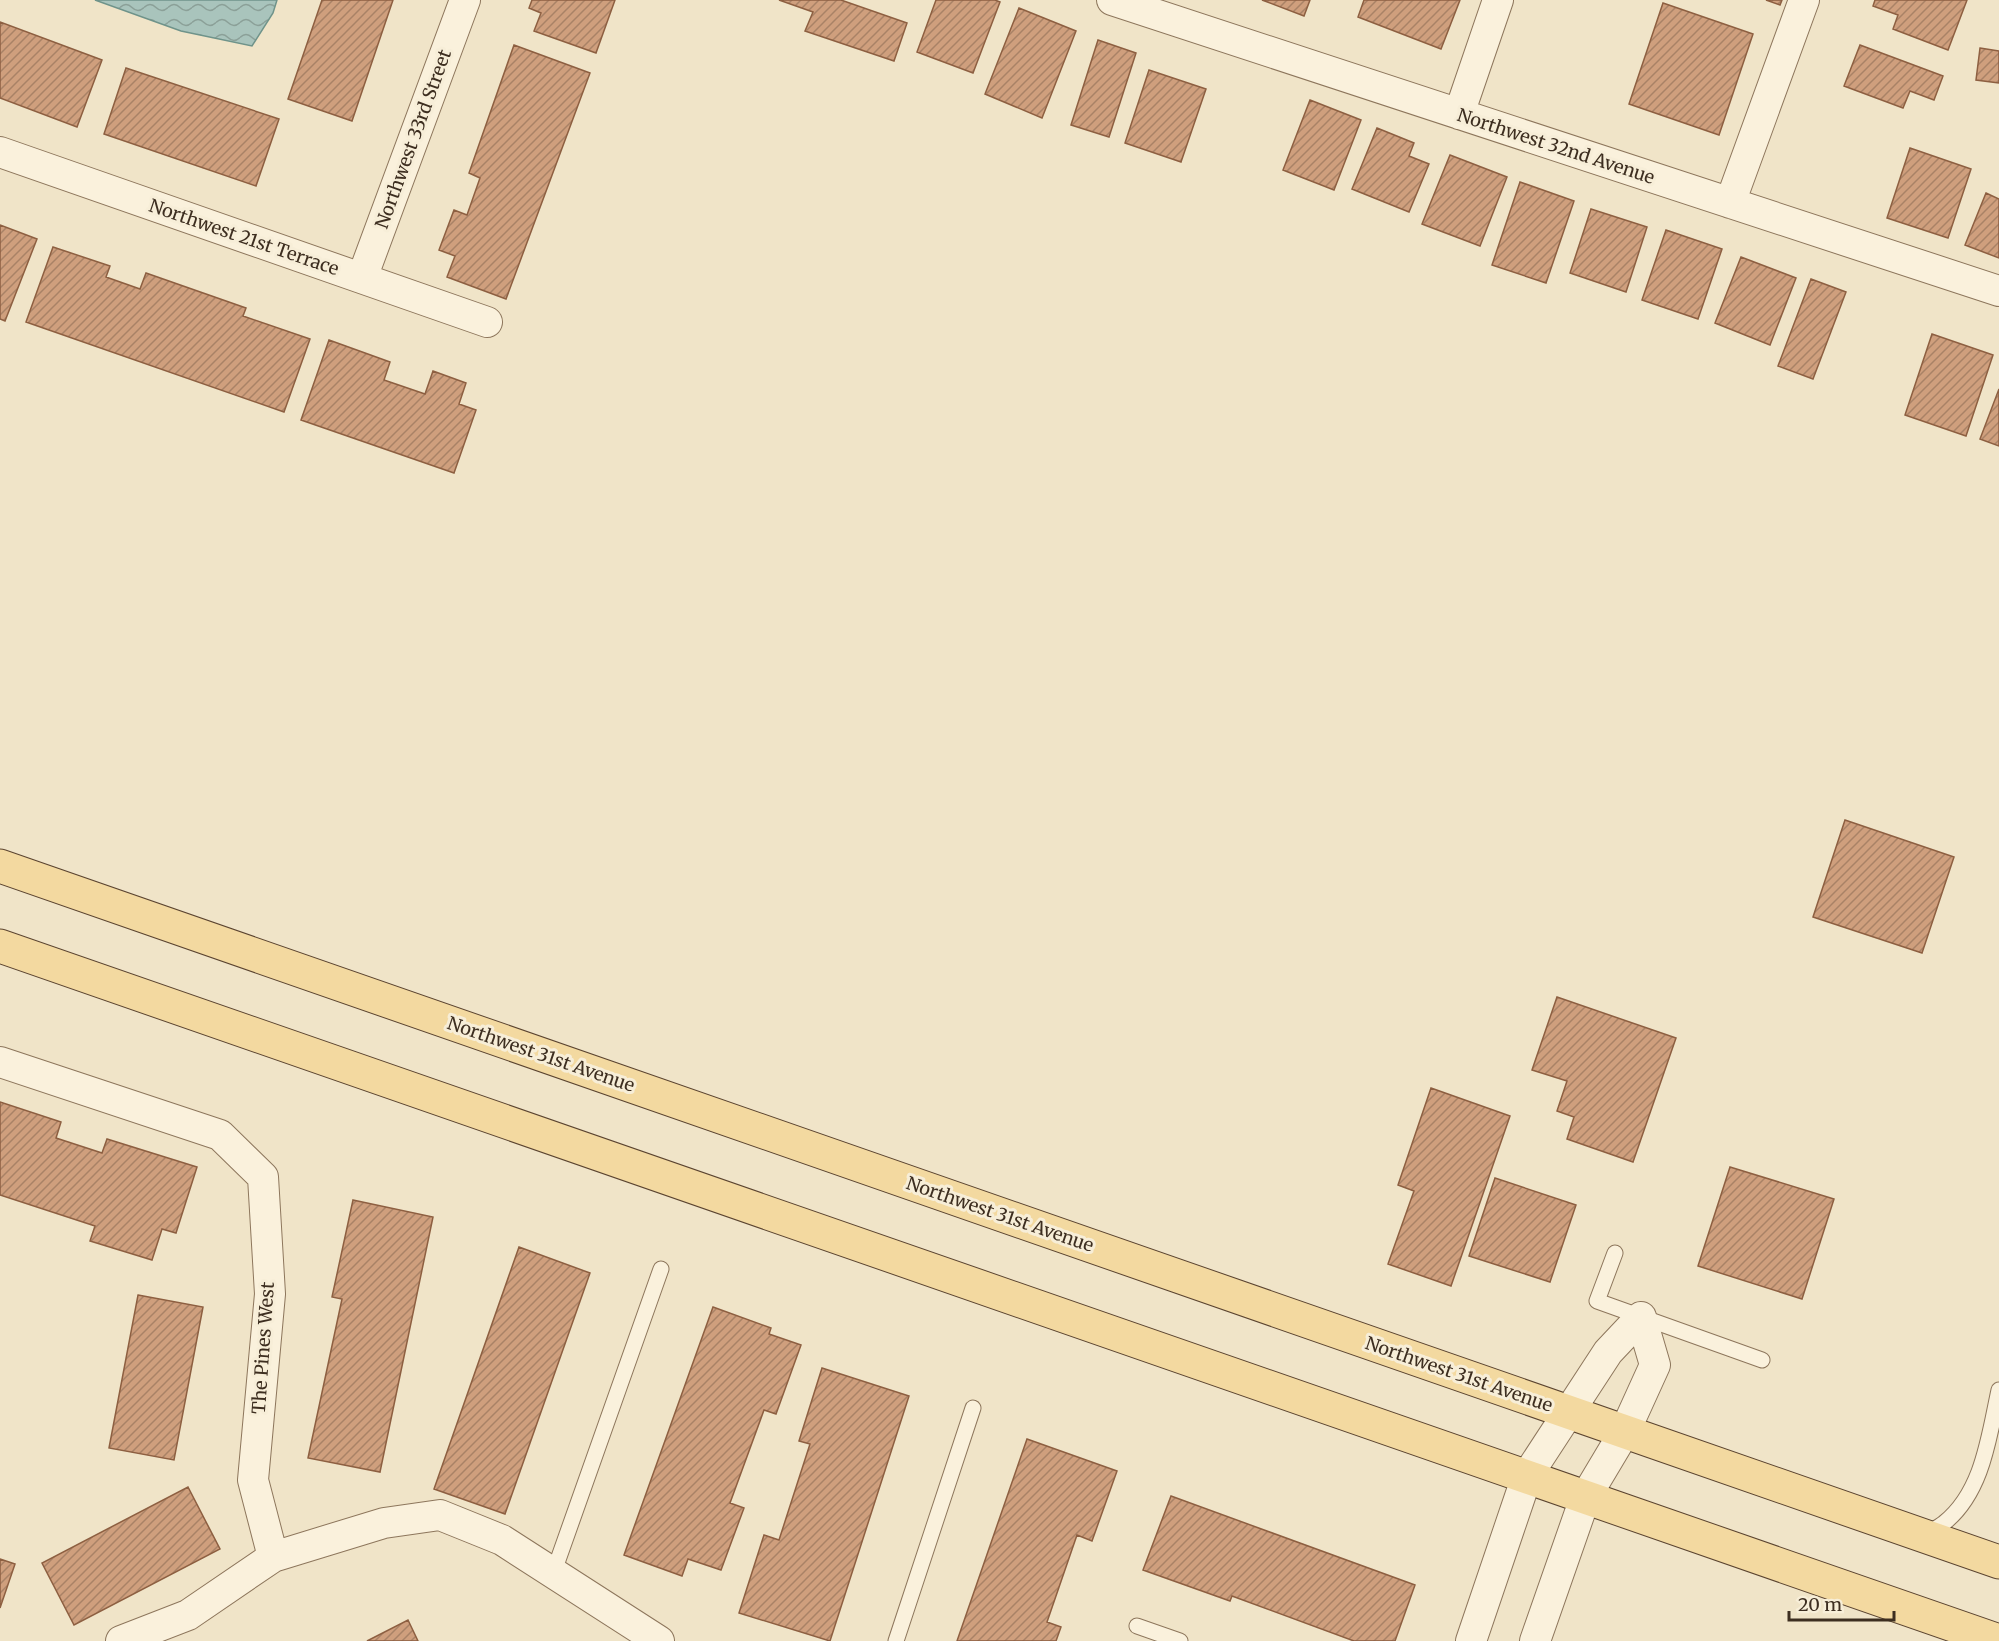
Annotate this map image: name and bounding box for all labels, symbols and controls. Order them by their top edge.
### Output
street label: Northwest 33rd Street [370,46,456,232]
street label: Northwest 32nd Avenue [1454,103,1658,189]
street label: Northwest 21st Terrace [146,194,342,280]
street label: Northwest 31st Avenue [444,1011,638,1097]
street label: Northwest 31st Avenue [903,1171,1097,1257]
street label: The Pines West [247,1281,279,1415]
street label: Northwest 31st Avenue [1362,1331,1556,1417]
scale bar [1789,1584,1894,1622]
text: 20 m [1798,1593,1842,1616]

